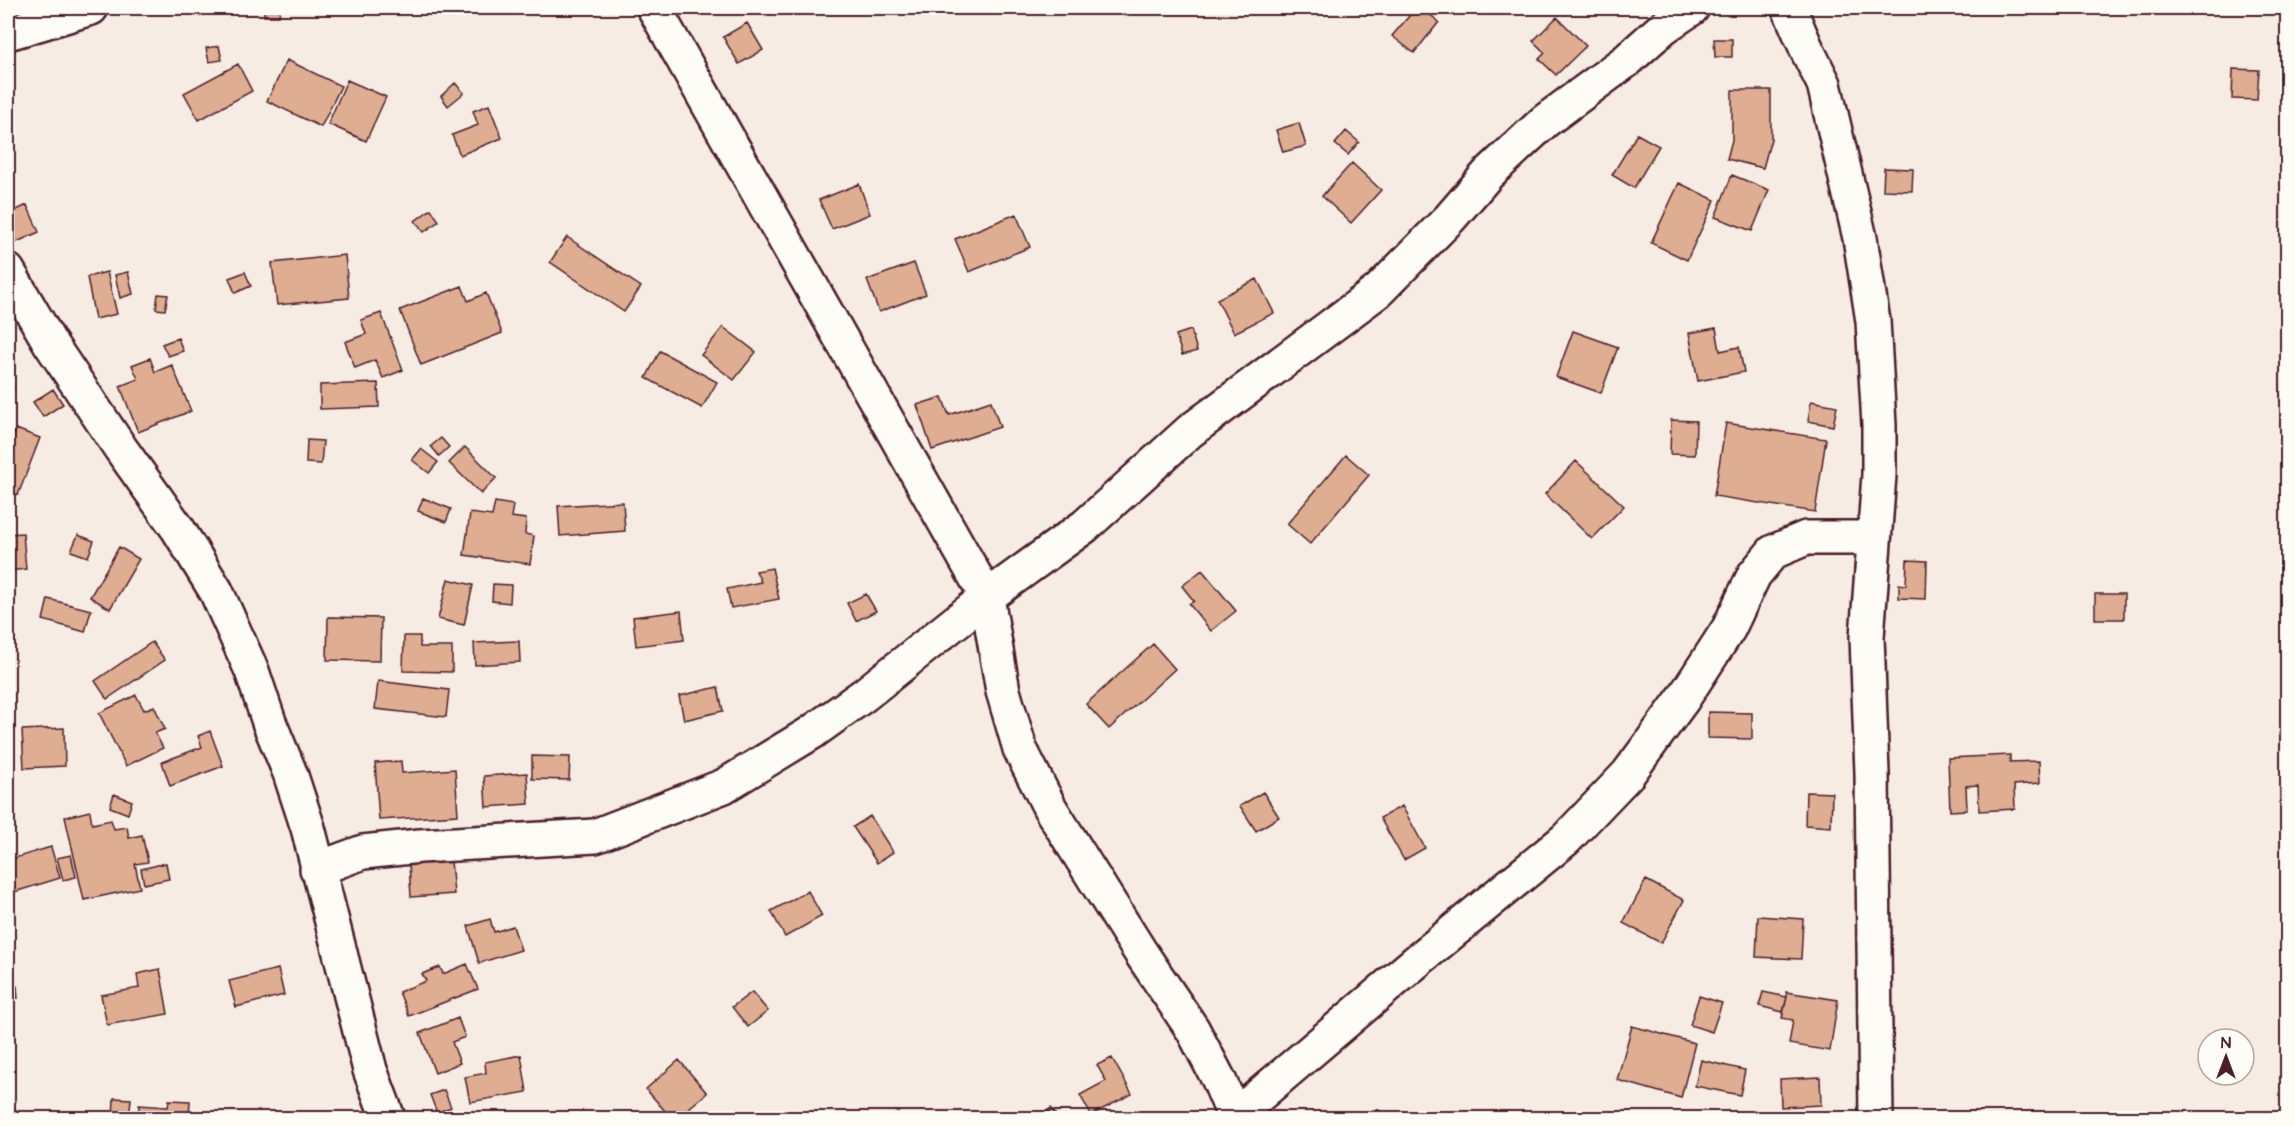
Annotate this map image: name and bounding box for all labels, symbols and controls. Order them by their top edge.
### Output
north arrow [2196,1027,2256,1087]
text: N [2221,1032,2231,1054]

